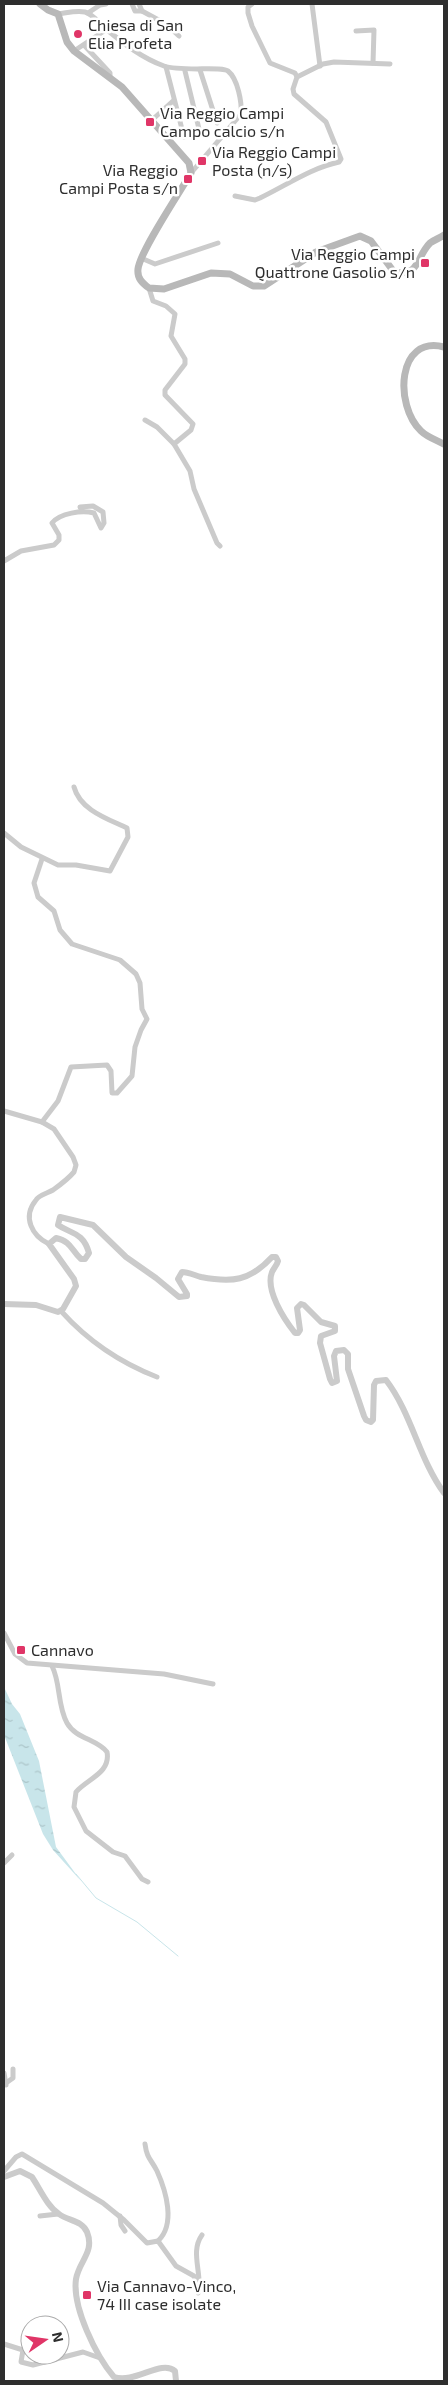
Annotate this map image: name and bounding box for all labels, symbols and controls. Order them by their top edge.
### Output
place label: Chiesa di San Elia Profeta [88,15,183,52]
marker: Chiesa di San Elia Profeta [72,28,84,40]
place label: Via Reggio Campi Campo calcio s/n [160,103,285,140]
marker: Via Reggio Campi Campo calcio s/n [144,116,156,128]
place label: Via Reggio Campi Posta (n/s) [212,142,336,179]
marker: Via Reggio Campi Posta (n/s) [196,155,208,167]
place label: Via Reggio Campi Posta s/n [59,160,178,197]
marker: Via Reggio Campi Posta s/n [182,173,194,185]
place label: Via Reggio Campi Quattrone Gasolio s/n [255,244,415,282]
marker: Via Reggio Campi Quattrone Gasolio s/n [419,257,431,269]
place label: Cannavo [31,1640,94,1659]
marker: Cannavo [15,1644,27,1656]
place label: Via Cannavo-Vinco, 74 III case isolate [97,2276,236,2313]
marker: Via Cannavo-Vinco, 74 III case isolate [81,2289,93,2301]
north arrow [20,2315,70,2365]
text: N [49,2330,68,2344]

